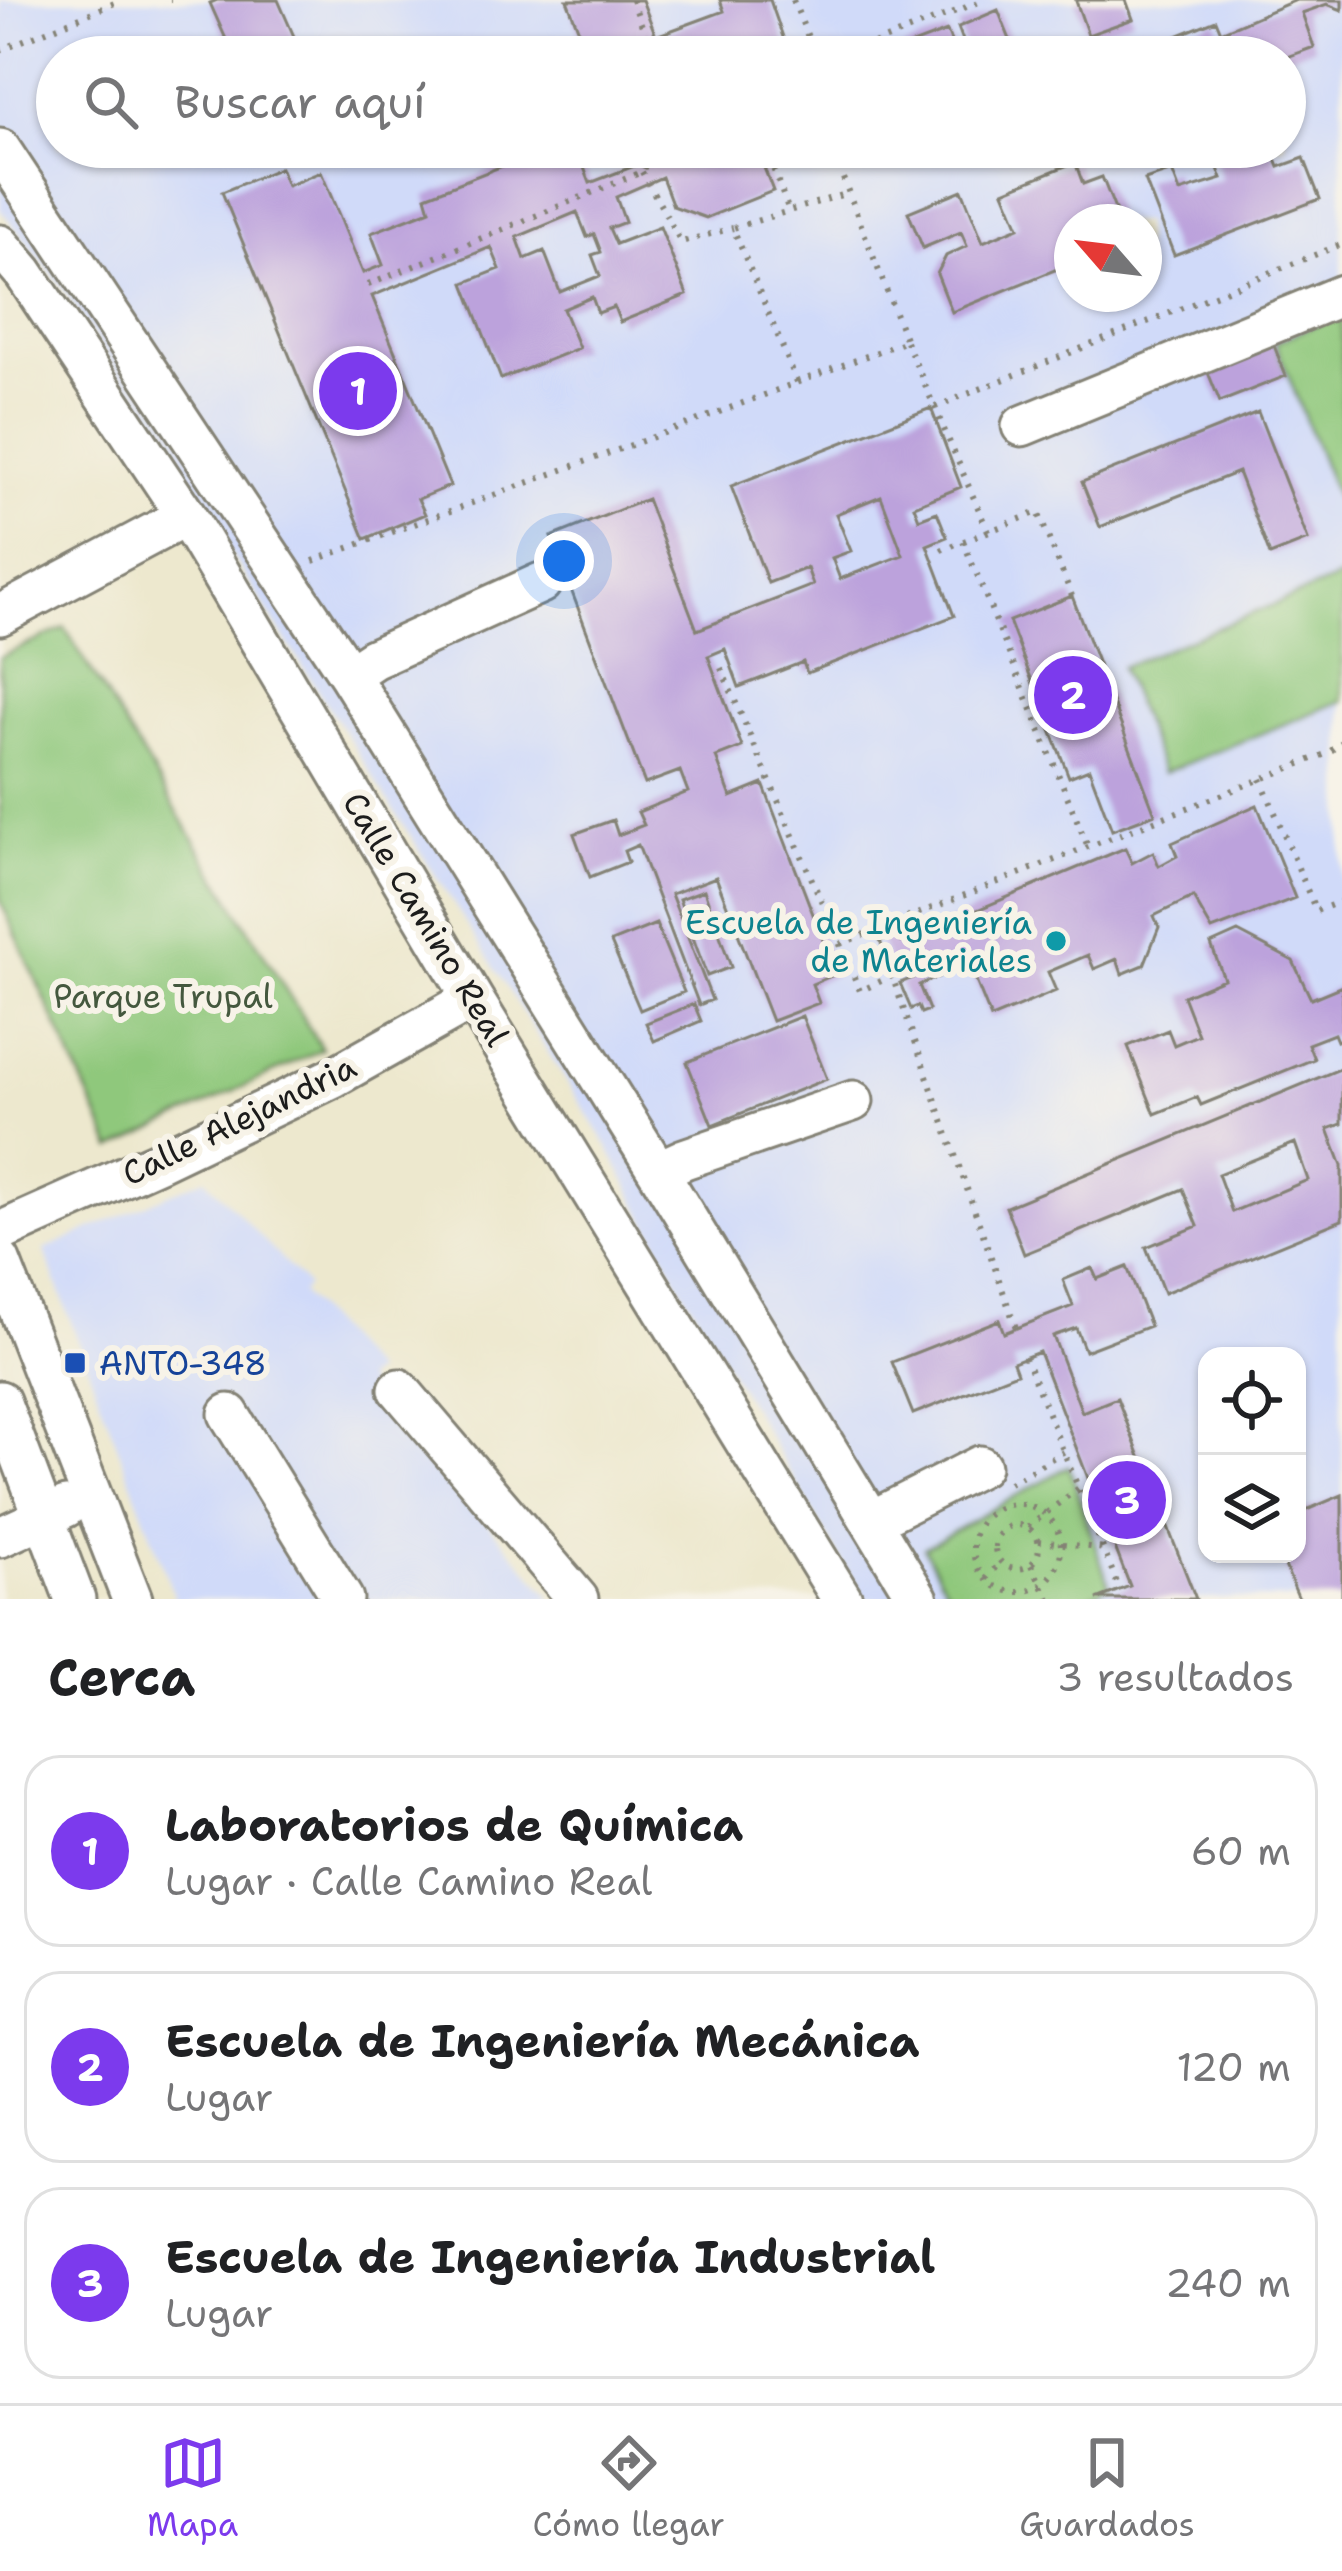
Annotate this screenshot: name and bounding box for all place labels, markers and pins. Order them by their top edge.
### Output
pin: 1 [319,346,397,436]
pin: 2 [1034,650,1112,740]
place label: Escuela de Ingeniería de Materiales [685,900,1032,983]
marker: Escuela de Ingeniería de Materiales [1043,928,1069,954]
place label: ANTO-348 [99,1341,267,1386]
marker: ANTO-348 [62,1350,88,1376]
pin: 3 [1088,1455,1166,1545]

